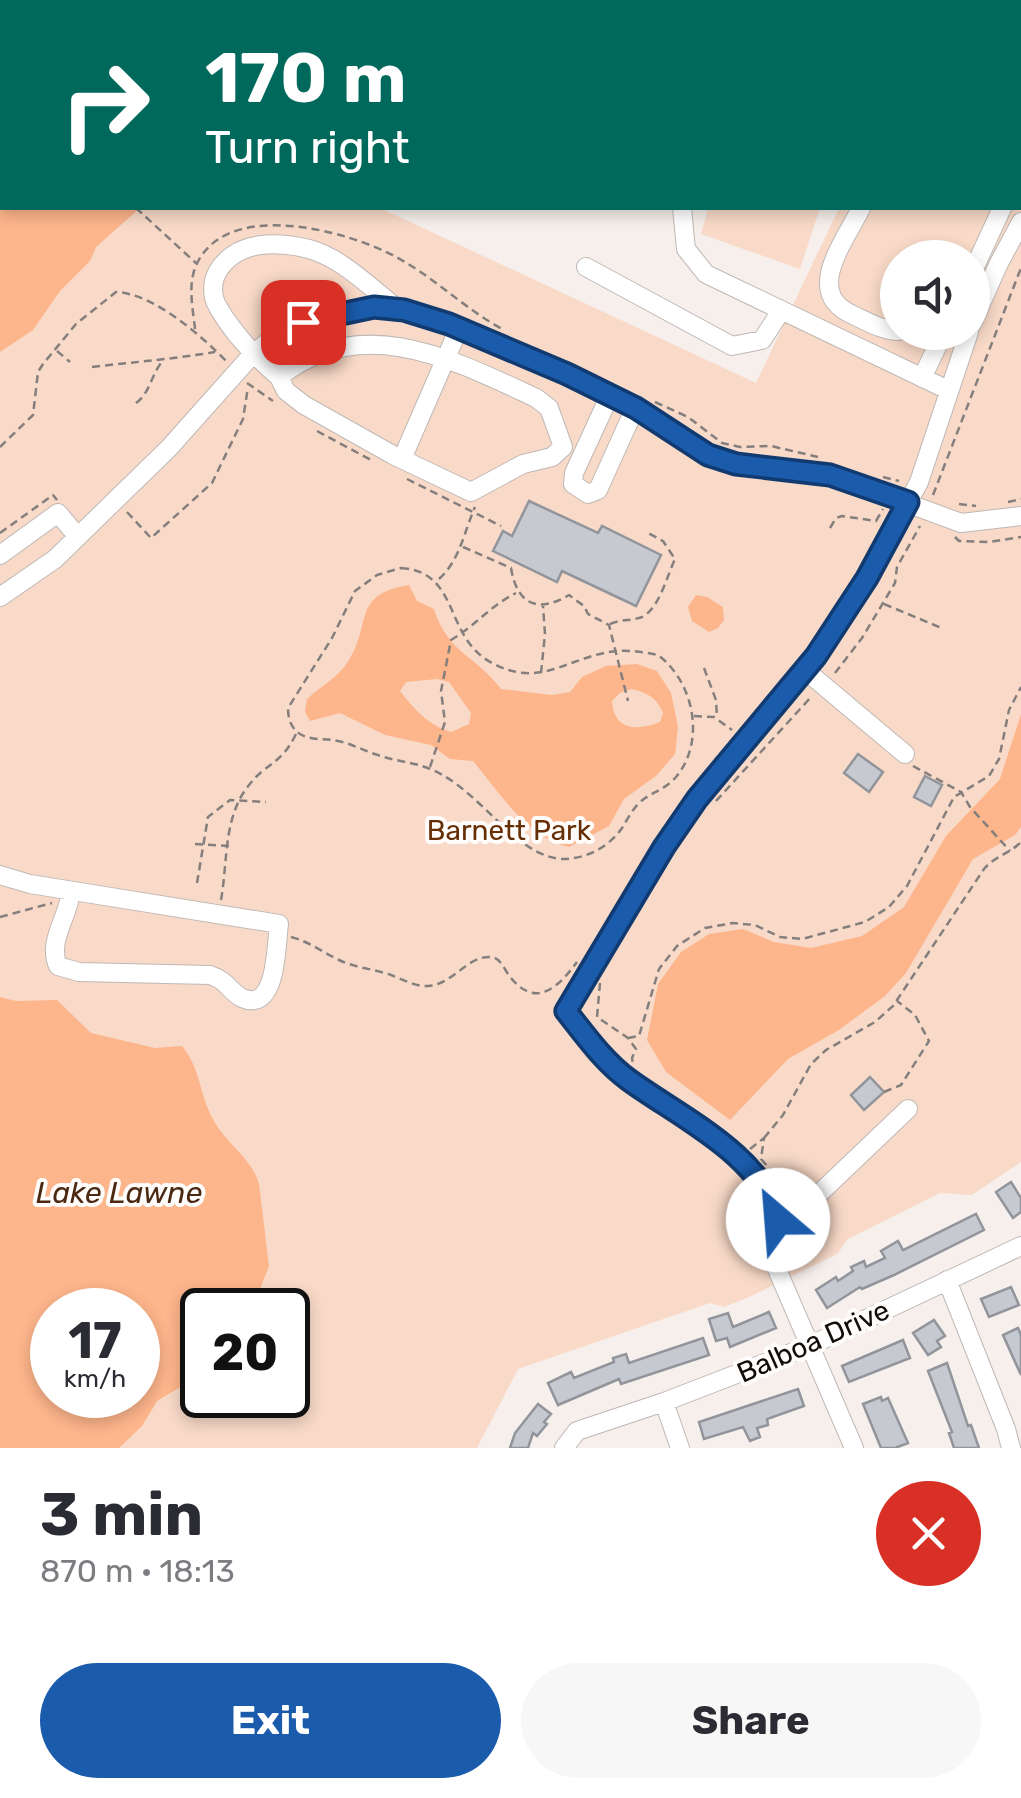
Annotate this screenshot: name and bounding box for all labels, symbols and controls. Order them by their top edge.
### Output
text: 170 m [205,37,407,120]
icon: right [40,40,170,170]
text: Turn right [205,121,409,174]
map controls [880,240,990,350]
button: sound [880,240,990,350]
pin [261,280,346,365]
icon: arrive [276,295,331,350]
park label: Barnett Park [427,814,592,847]
position arrow [726,1168,830,1272]
water label: Lake Lawne [36,1175,202,1211]
speed limit sign: 20 [180,1288,310,1418]
street label: Balboa Drive [732,1293,895,1390]
text: 17 [68,1311,122,1371]
text: km/h [64,1364,126,1393]
text: 3 min [40,1479,203,1550]
button: close [876,1481,981,1586]
text: 870 m · 18:13 [40,1552,235,1590]
button: Exit [40,1663,501,1778]
button: Share [521,1663,981,1778]

